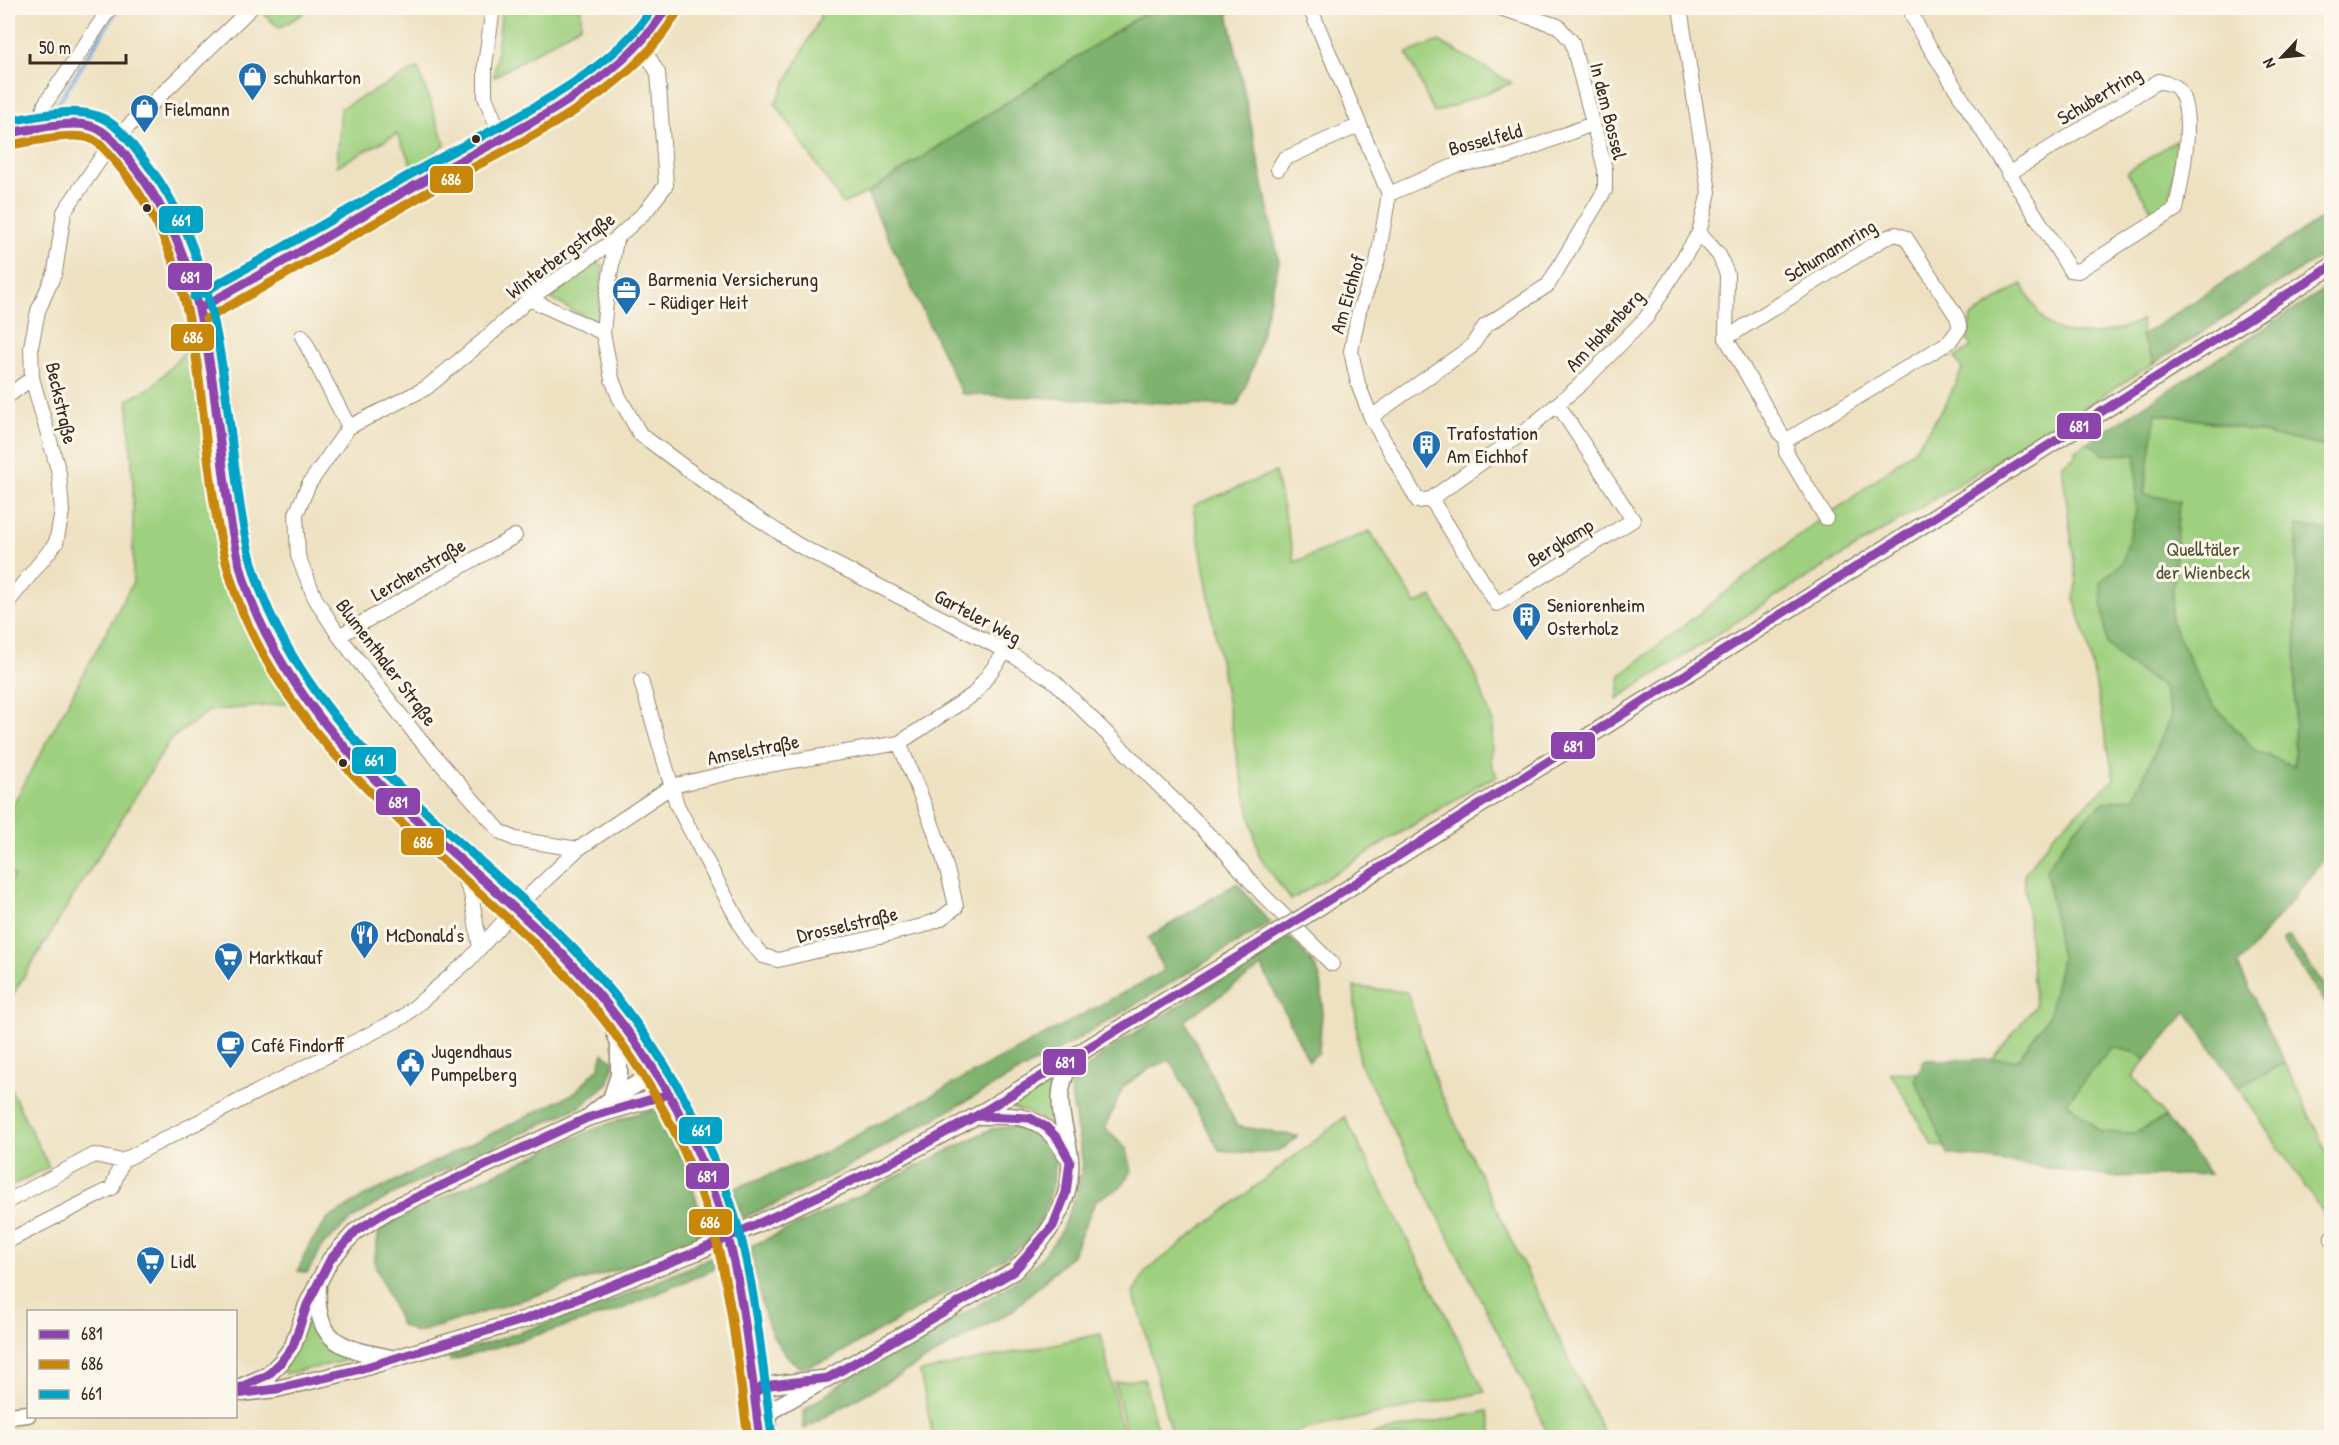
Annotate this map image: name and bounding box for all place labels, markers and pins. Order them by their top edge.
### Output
shop icon: schuhkarton [236,60,268,102]
place label: schuhkarton [273,63,361,90]
shop icon: Fielmann [128,92,160,134]
place label: Fielmann [164,95,230,122]
unlabelled marker [470,133,482,145]
unlabelled marker [141,202,153,214]
place label: Barmenia Versicherung - Rüdiger Heit [648,265,818,315]
office icon: Barmenia Versicherung - Rüdiger Heit [611,274,643,316]
place label: Trafostation Am Eichhof [1447,419,1538,469]
building icon: Trafostation Am Eichhof [1410,428,1442,470]
place label: Seniorenheim Osterholz [1547,591,1645,641]
building icon: Seniorenheim Osterholz [1510,600,1542,642]
unlabelled marker [337,757,349,769]
restaurant icon: McDonald's [349,918,381,960]
place label: McDonald's [386,921,464,948]
supermarket icon: Marktkauf [212,940,244,982]
place label: Marktkauf [249,943,323,970]
cafe icon: Café Findorff [214,1028,246,1070]
place label: Café Findorff [251,1031,345,1058]
place label: Jugendhaus Pumpelberg [431,1037,517,1087]
public building icon: Jugendhaus Pumpelberg [394,1046,426,1088]
supermarket icon: Lidl [134,1244,166,1286]
place label: Lidl [171,1247,197,1274]

